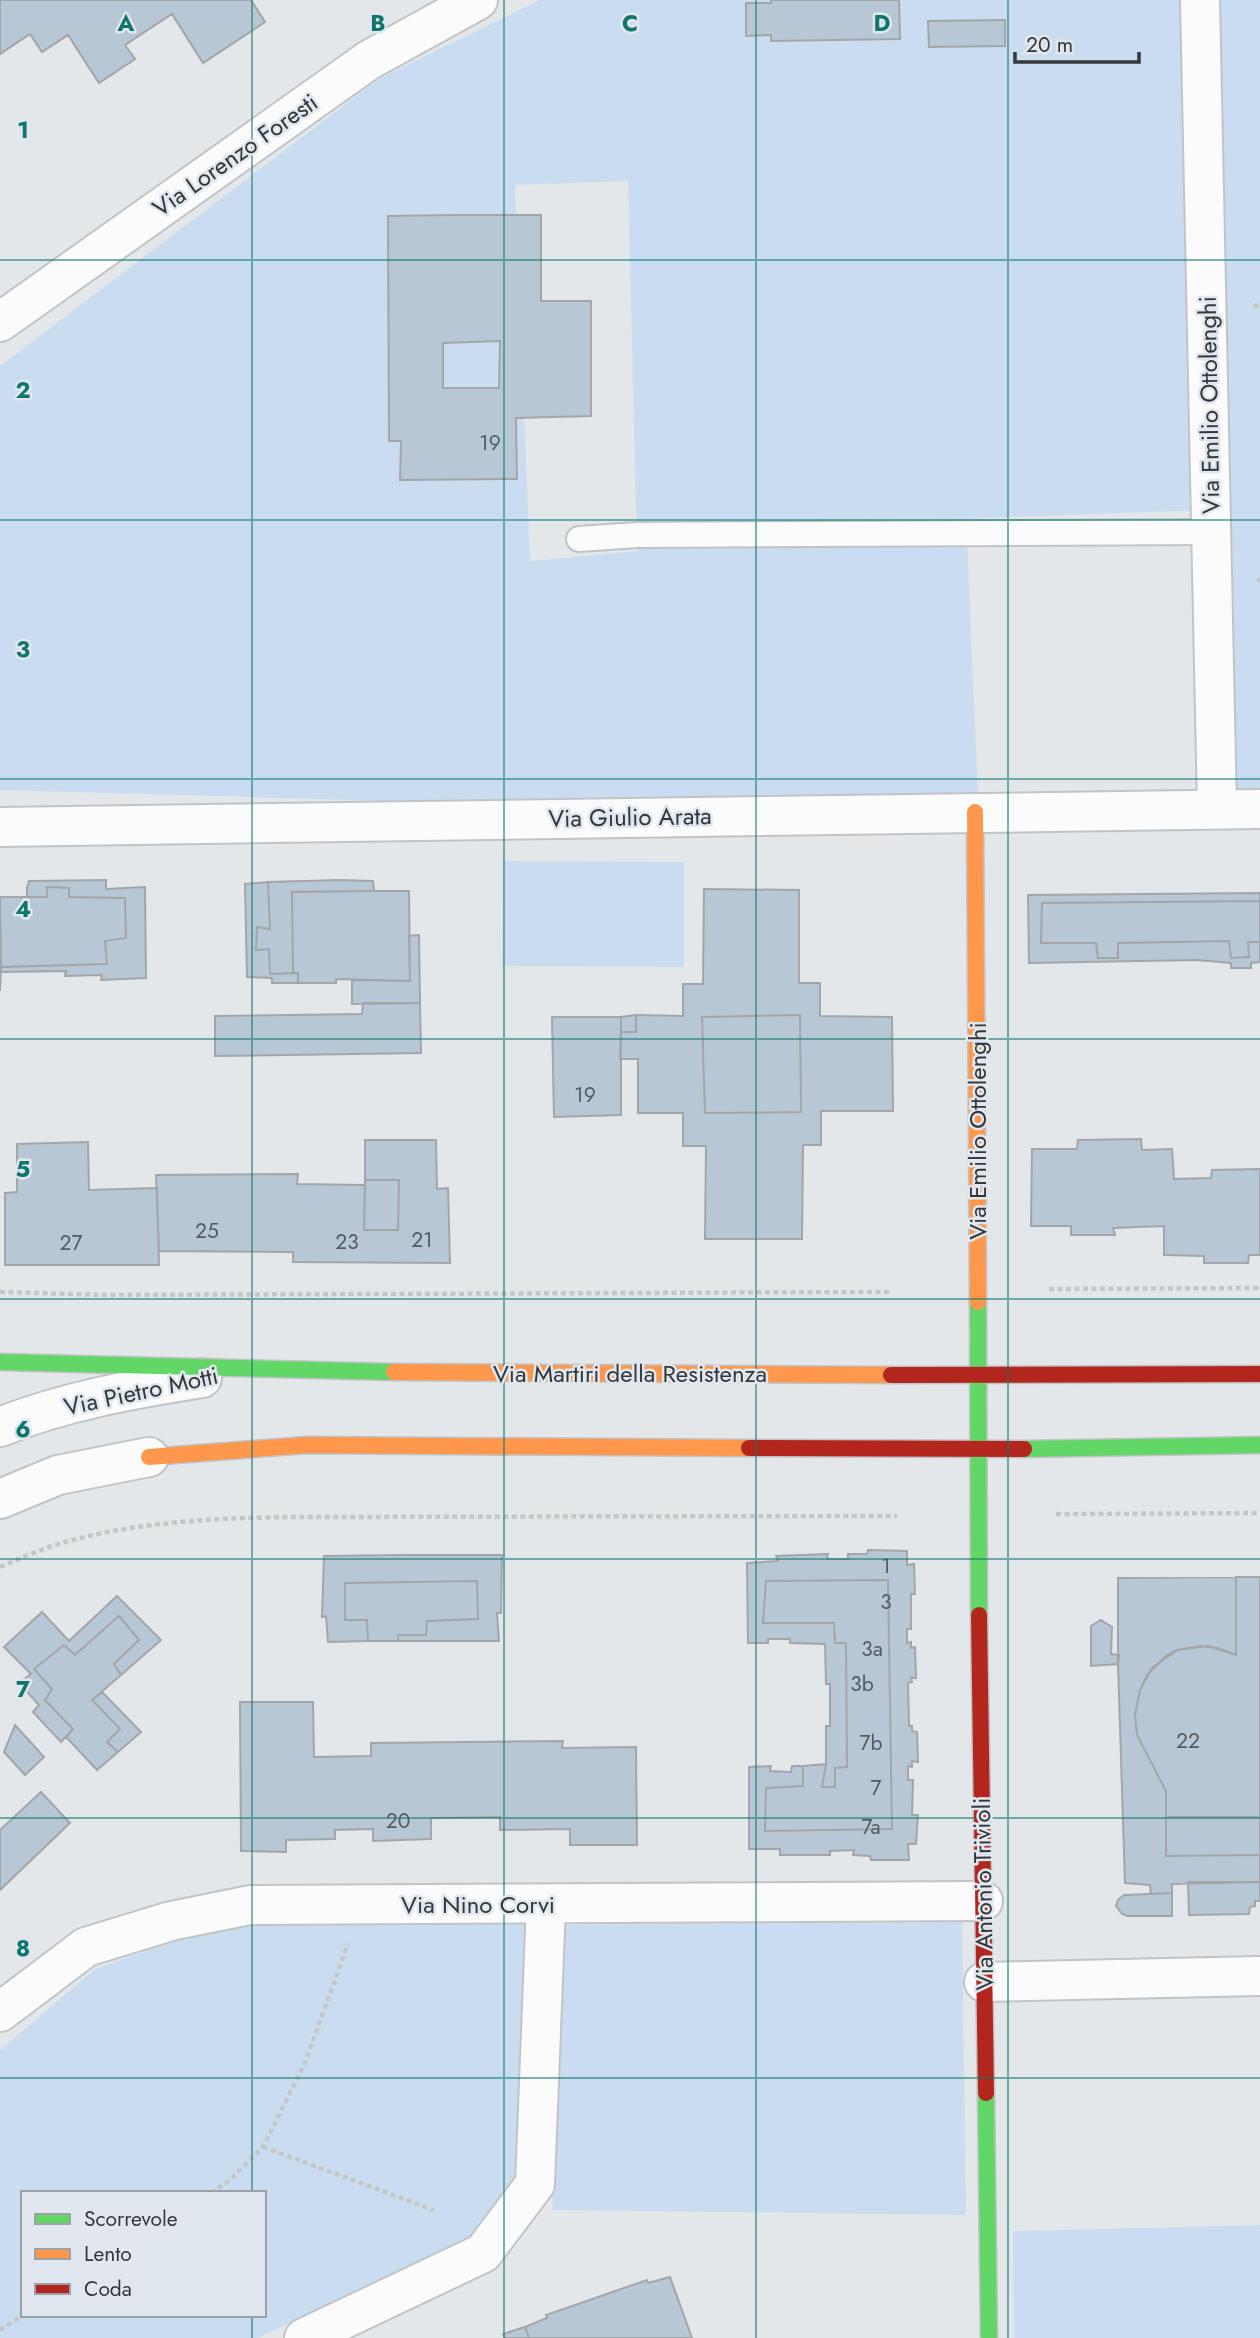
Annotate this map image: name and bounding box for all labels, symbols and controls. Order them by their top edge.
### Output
text: A [117,6,135,40]
text: B [370,6,386,40]
text: C [622,6,638,40]
text: D [874,6,891,40]
scale bar [1015,21,1139,65]
text: 20 m [1026,30,1073,60]
street label: Via Lorenzo Foresti [145,85,325,225]
text: 1 [17,113,29,147]
street label: Via Emilio Ottolenghi [1190,296,1228,514]
text: 2 [15,373,31,407]
house number: 19 [479,428,501,458]
text: 3 [16,632,30,666]
street label: Via Giulio Arata [548,798,712,836]
text: 4 [15,892,31,926]
street label: Via Emilio Ottolenghi [960,1022,995,1240]
house number: 19 [574,1080,596,1110]
text: 5 [16,1152,30,1186]
house number: 25 [195,1216,219,1246]
house number: 21 [411,1225,433,1255]
house number: 23 [335,1227,359,1257]
house number: 27 [60,1228,82,1258]
street label: Via Martiri della Resistenza [493,1356,767,1391]
street label: Via Pietro Motti [61,1358,221,1424]
text: 6 [15,1412,31,1446]
house number: 1 [881,1551,891,1581]
house number: 3 [880,1587,892,1617]
house number: 3a [861,1634,883,1664]
house number: 3b [850,1669,874,1699]
text: 7 [16,1672,30,1706]
house number: 22 [1176,1726,1200,1756]
house number: 7b [860,1728,883,1758]
house number: 7 [870,1773,882,1803]
street label: Via Antonio Trivioli [964,1797,1002,1991]
house number: 20 [386,1806,410,1836]
house number: 7a [861,1812,881,1842]
street label: Via Nino Corvi [401,1887,555,1922]
text: 8 [16,1931,30,1965]
legend [21,2191,266,2317]
text: Scorrevole [84,2204,178,2234]
text: Lento [84,2239,132,2269]
text: Coda [84,2274,132,2304]

